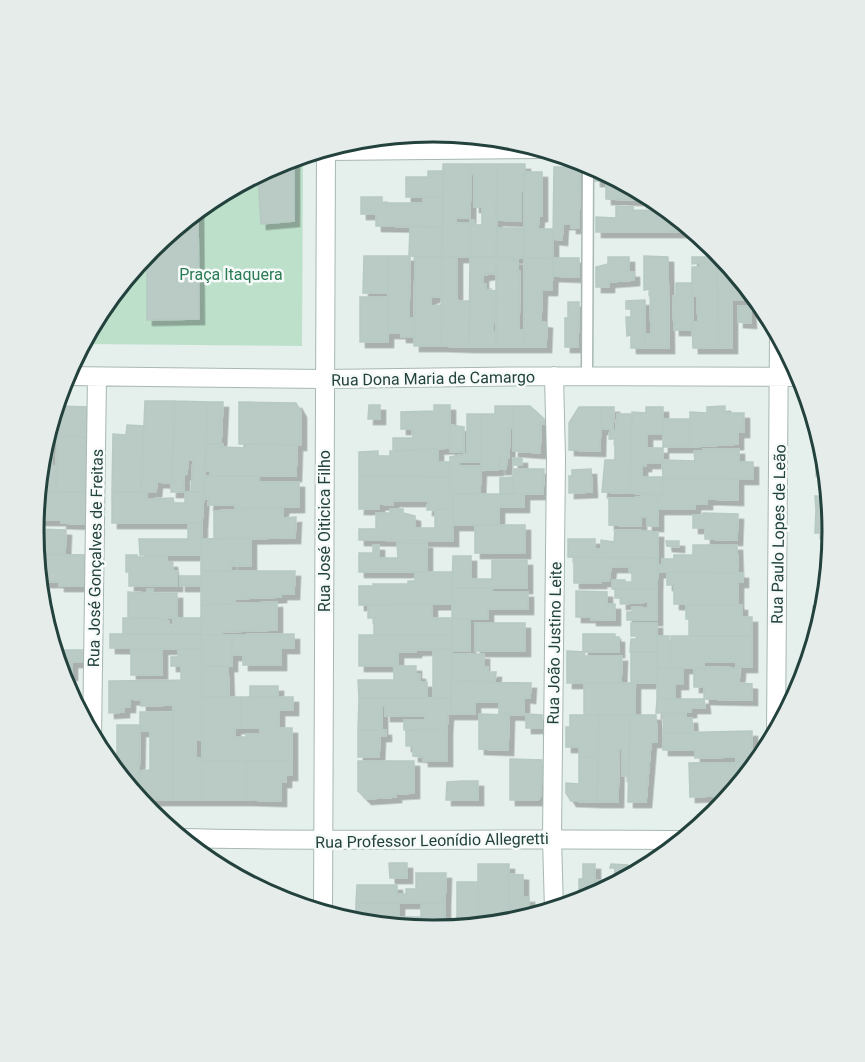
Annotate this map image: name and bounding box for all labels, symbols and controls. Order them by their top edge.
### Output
park label: Praça Itaquera [179,265,283,284]
street label: Rua Dona Maria de Camargo [331,367,535,390]
street label: Rua Paulo Lopes de Leão [767,444,790,624]
street label: Rua José Gonçalves de Freitas [84,449,107,667]
street label: Rua José Oiticica Filho [315,450,334,612]
street label: Rua João Justino Leite [544,561,565,725]
street label: Rua Professor Leonídio Allegretti [315,829,549,852]

